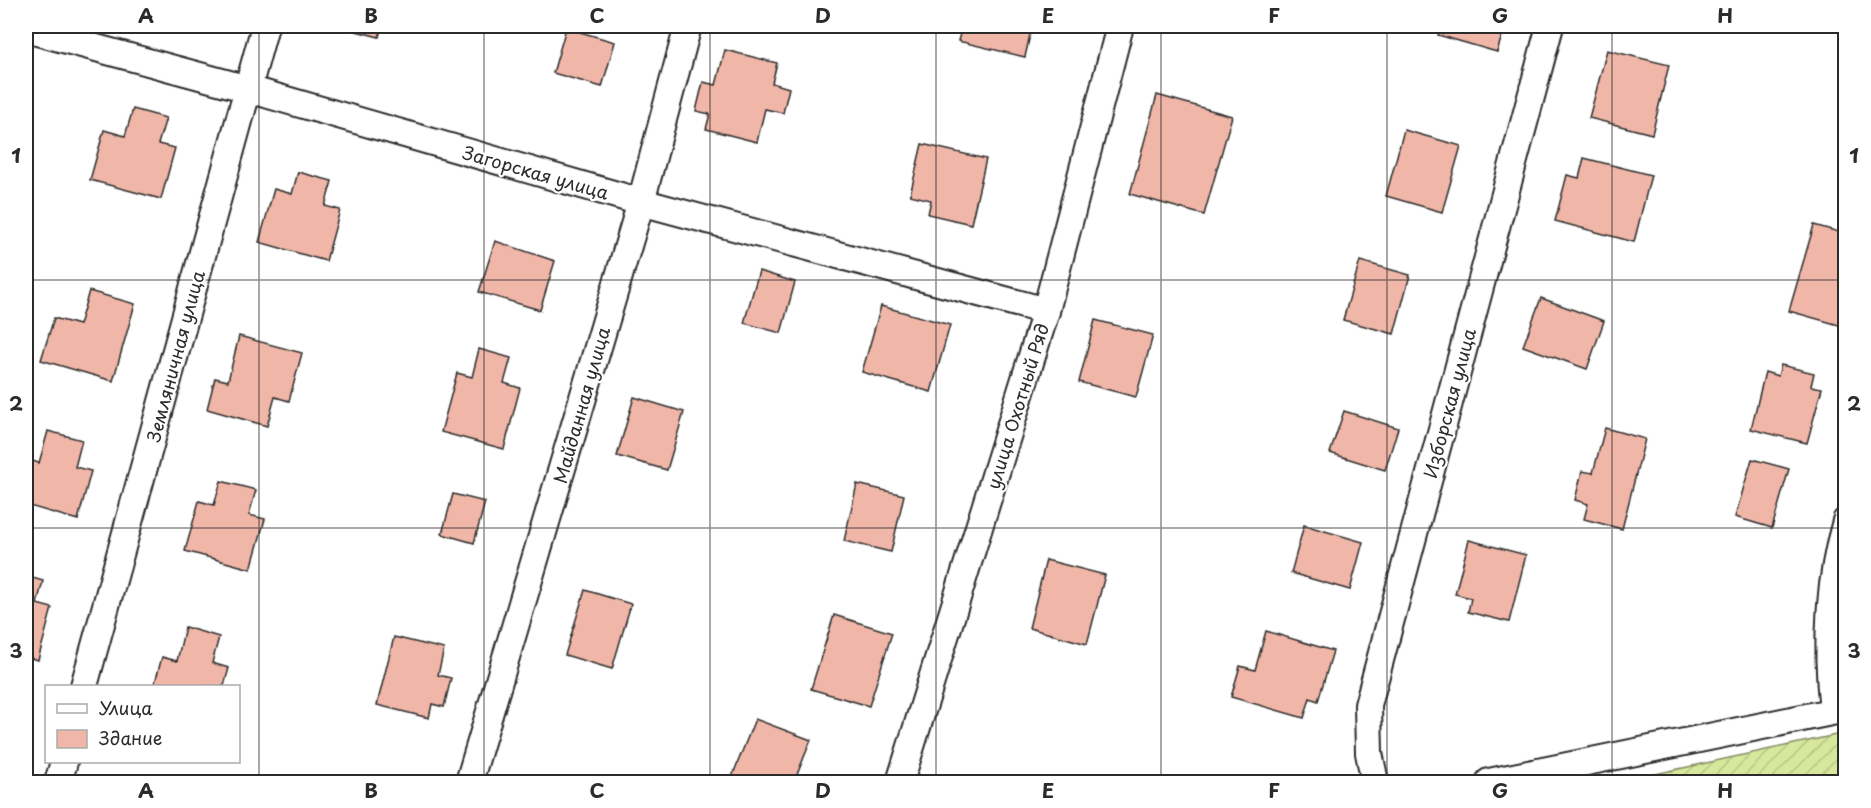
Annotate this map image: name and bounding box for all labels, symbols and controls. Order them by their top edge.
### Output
text: A [138,0,154,30]
text: B [364,0,378,30]
text: C [589,0,605,30]
text: D [815,0,831,30]
text: E [1042,0,1054,30]
text: F [1268,0,1280,30]
text: G [1492,0,1508,30]
text: H [1717,0,1733,30]
street label: Загорская улица [460,138,613,206]
text: 1 [11,140,21,170]
text: 1 [1849,140,1859,170]
street label: Земляничная улица [139,267,211,445]
street label: улица Охотный Ряд [979,320,1055,492]
street label: Майданная улица [546,323,616,486]
street label: Изборская улица [1416,324,1482,481]
text: 2 [9,388,23,418]
text: 2 [1847,388,1861,418]
text: 3 [9,635,23,665]
text: 3 [1847,635,1861,665]
legend [45,685,240,763]
text: Улица [99,694,153,721]
text: Здание [99,724,162,751]
text: A [138,775,154,805]
text: B [364,775,378,805]
text: C [589,775,605,805]
text: D [815,775,831,805]
text: E [1042,775,1054,805]
text: F [1268,775,1280,805]
text: G [1492,775,1508,805]
text: H [1717,775,1733,805]

